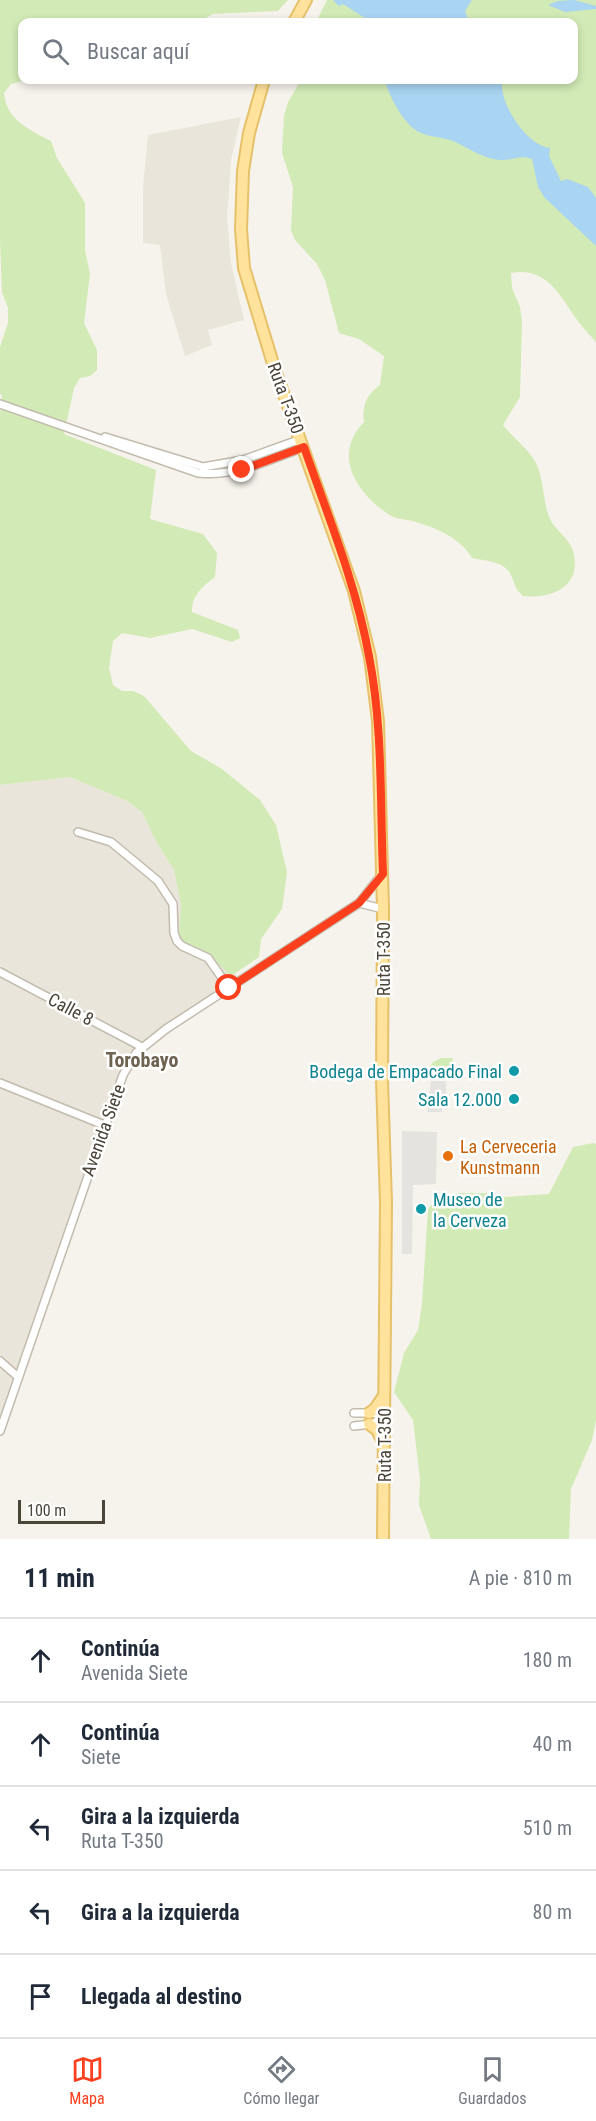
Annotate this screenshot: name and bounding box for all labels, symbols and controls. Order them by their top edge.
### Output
search box [18,18,578,84]
icon: search [39,35,72,68]
text: Buscar aquí [87,39,190,64]
street label: Ruta T-350 [263,359,309,437]
route end [228,456,254,482]
street label: Ruta T-350 [373,922,394,996]
route start [215,974,241,1000]
street label: Calle 8 [45,988,97,1030]
district label: Torobayo [106,1048,178,1072]
place label: Bodega de Empacado Final [309,1061,502,1082]
marker: Bodega de Empacado Final [507,1064,521,1078]
street label: Avenida Siete [77,1081,129,1179]
place label: Sala 12.000 [418,1089,502,1110]
marker: Sala 12.000 [507,1092,521,1106]
place label: La Cerveceria Kunstmann [460,1136,557,1178]
marker: La Cerveceria Kunstmann [441,1149,455,1163]
place label: Museo de la Cerveza [433,1189,507,1231]
marker: Museo de la Cerveza [414,1202,428,1216]
street label: Ruta T-350 [374,1408,395,1482]
scale bar [18,1497,105,1524]
text: 100 m [27,1501,66,1520]
text: 11 min [24,1563,95,1593]
text: A pie · 810 m [469,1566,572,1590]
text: Continúa [81,1636,160,1661]
icon: ahead [24,1644,57,1677]
text: 180 m [523,1648,572,1672]
text: Avenida Siete [81,1661,188,1685]
text: Continúa [81,1720,160,1745]
icon: ahead [24,1728,57,1761]
text: 40 m [533,1732,572,1756]
text: Siete [81,1745,121,1769]
text: Gira a la izquierda [81,1804,240,1829]
icon: left [24,1812,57,1845]
text: 510 m [523,1816,572,1840]
text: Ruta T-350 [81,1829,164,1853]
icon: left [24,1896,57,1929]
text: Gira a la izquierda [81,1900,240,1925]
text: 80 m [533,1900,572,1924]
icon: arrive [24,1980,57,2013]
text: Llegada al destino [81,1984,242,2009]
tab: Mapa [69,2053,105,2108]
tab: Cómo llegar [243,2053,319,2108]
tab: Guardados [458,2053,527,2108]

